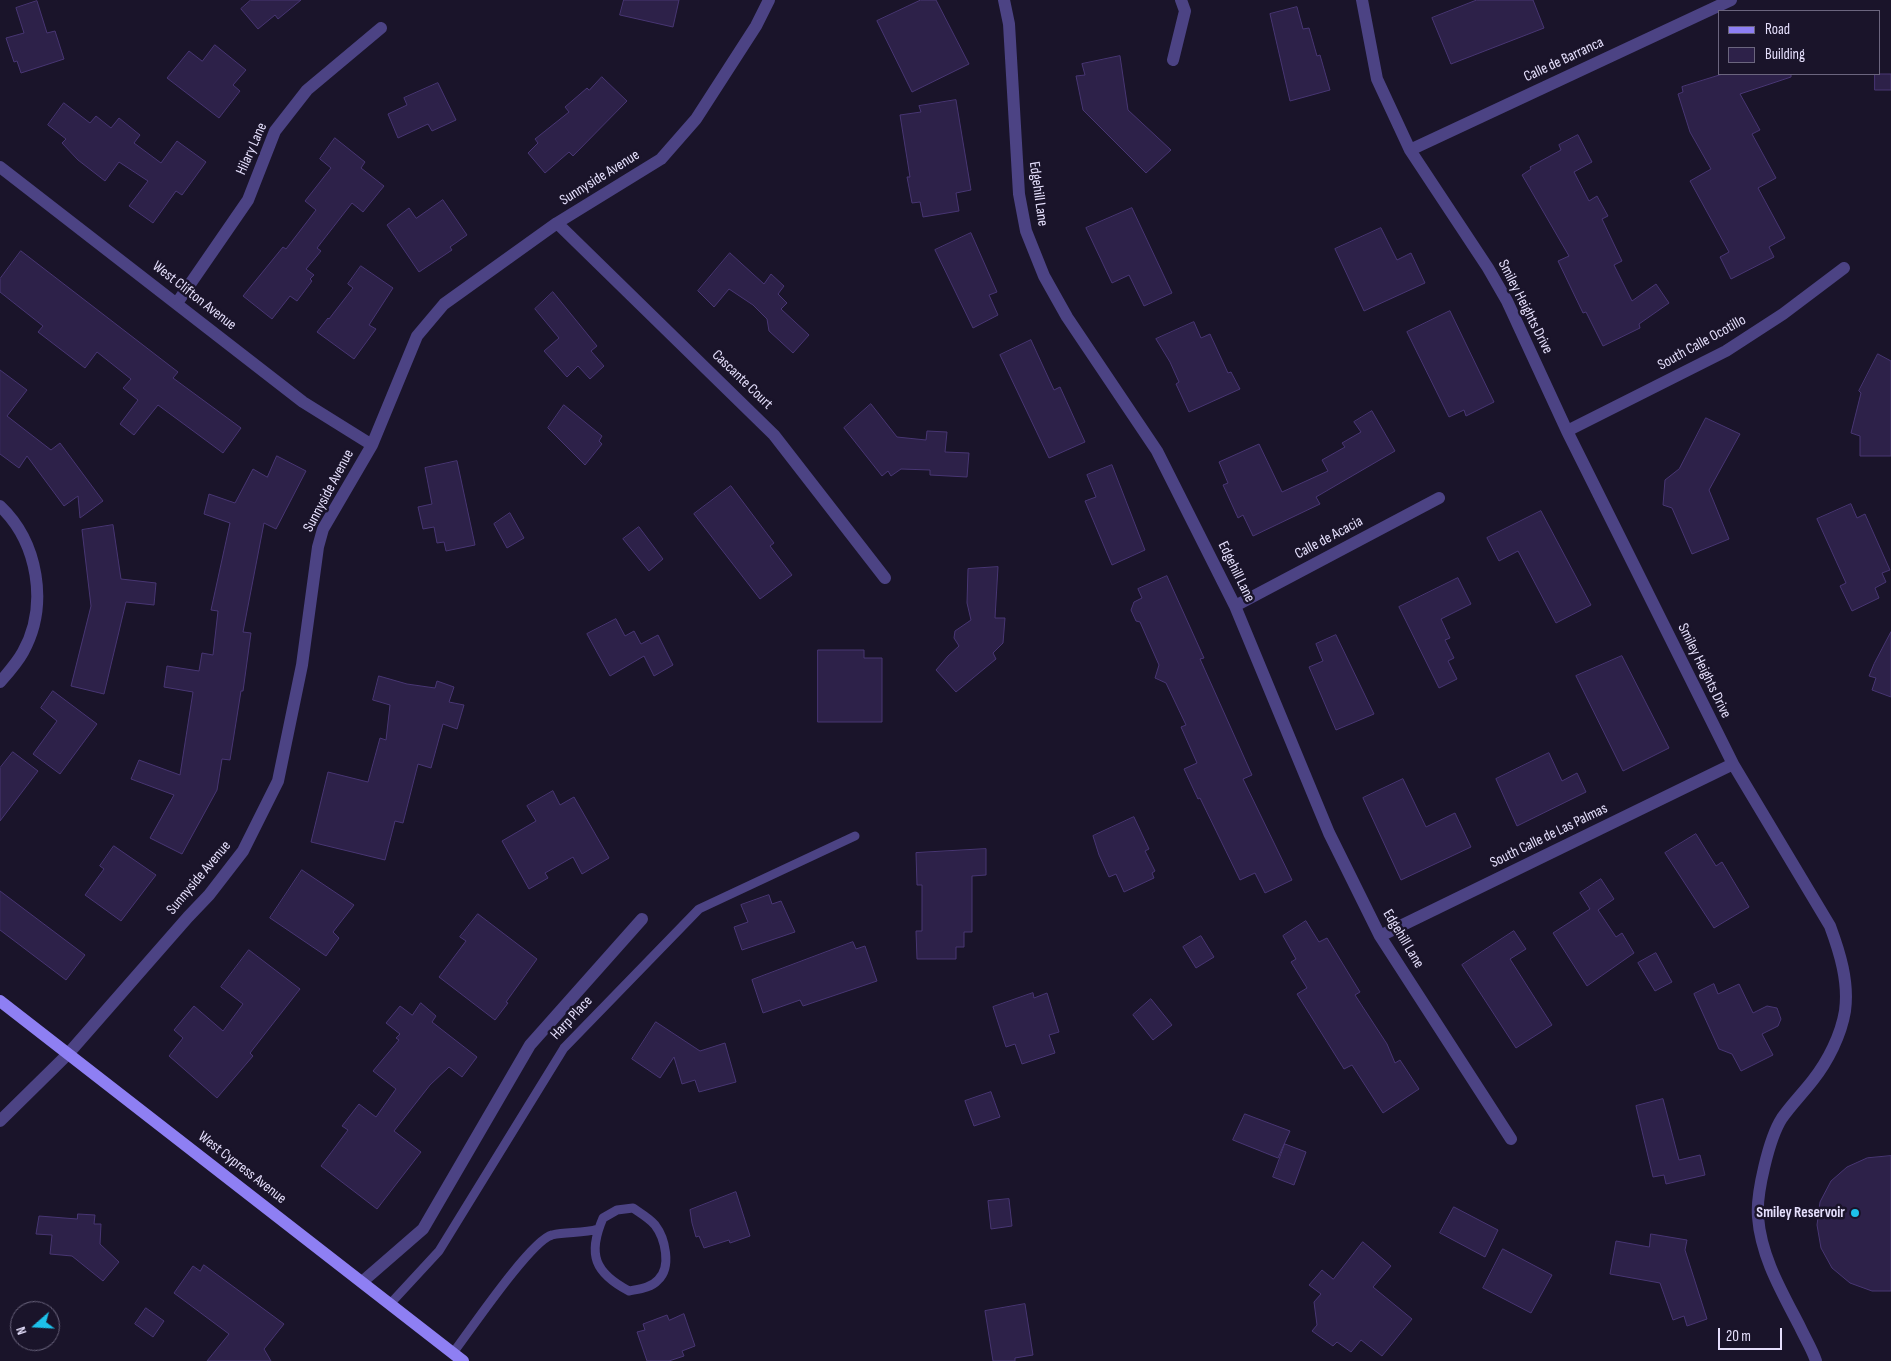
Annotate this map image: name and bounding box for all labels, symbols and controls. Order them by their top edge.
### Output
legend [1718,10,1881,75]
text: Road [1765,20,1790,39]
street label: Calle de Barranca [1521,34,1607,86]
text: Building [1765,45,1805,64]
street label: Hilary Lane [233,120,271,178]
street label: Sunnyside Avenue [557,146,643,210]
street label: Edgehill Lane [1025,160,1051,228]
street label: Smiley Heights Drive [1494,257,1556,357]
street label: West Clifton Avenue [148,258,240,334]
street label: South Calle Ocotillo [1655,311,1749,375]
street label: Cascante Court [708,346,776,414]
street label: Sunnyside Avenue [300,447,358,535]
street label: Calle de Acacia [1292,513,1366,563]
street label: Edgehill Lane [1214,539,1258,605]
street label: Smiley Heights Drive [1673,621,1735,721]
street label: South Calle de Las Palmas [1487,800,1611,872]
street label: Sunnyside Avenue [163,837,235,919]
street label: Edgehill Lane [1378,906,1428,972]
street label: Harp Place [547,992,597,1044]
street label: West Cypress Avenue [194,1128,290,1208]
place label: Smiley Reservoir [1756,1204,1845,1222]
marker: Smiley Reservoir [1849,1207,1861,1219]
north arrow [10,1301,60,1351]
scale bar [1721,1318,1785,1350]
text: N [12,1324,31,1337]
text: 20 m [1726,1327,1751,1346]

